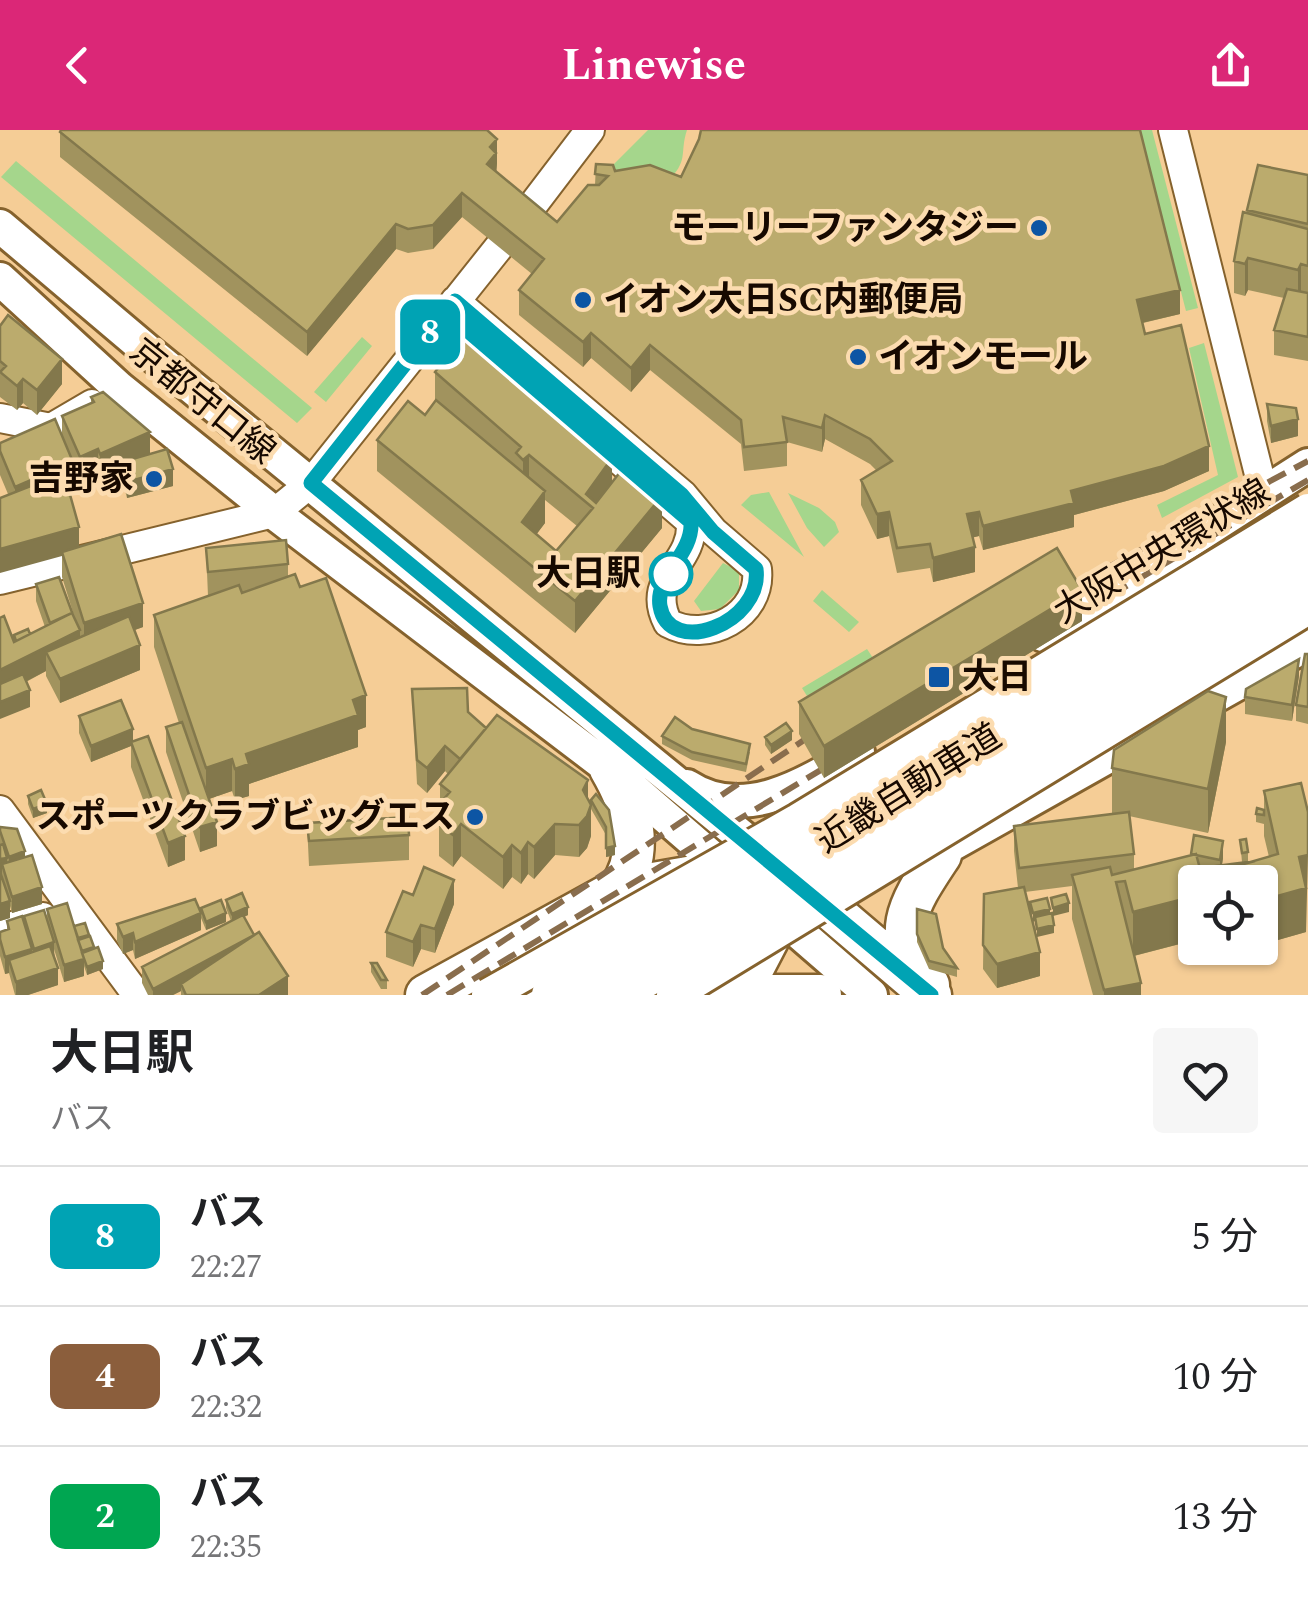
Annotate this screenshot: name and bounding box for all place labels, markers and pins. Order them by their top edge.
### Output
place label: モーリーファンタジー [671,202,1019,255]
marker: モーリーファンタジー [1028,217,1050,239]
place label: イオン大日SC内郵便局 [603,274,963,327]
marker: イオン大日SC内郵便局 [572,289,594,311]
place label: イオンモール [878,331,1088,384]
marker: イオンモール [847,346,869,368]
place label: 吉野家 [29,453,134,506]
marker: 吉野家 [143,468,165,490]
place label: 大日駅 [536,548,641,601]
marker: 大日駅 [650,553,692,595]
place label: 大日 [962,651,1032,704]
marker: 大日 [926,664,952,690]
place label: スポーツクラブビッグエス [36,791,455,844]
marker: スポーツクラブビッグエス [464,806,486,828]

